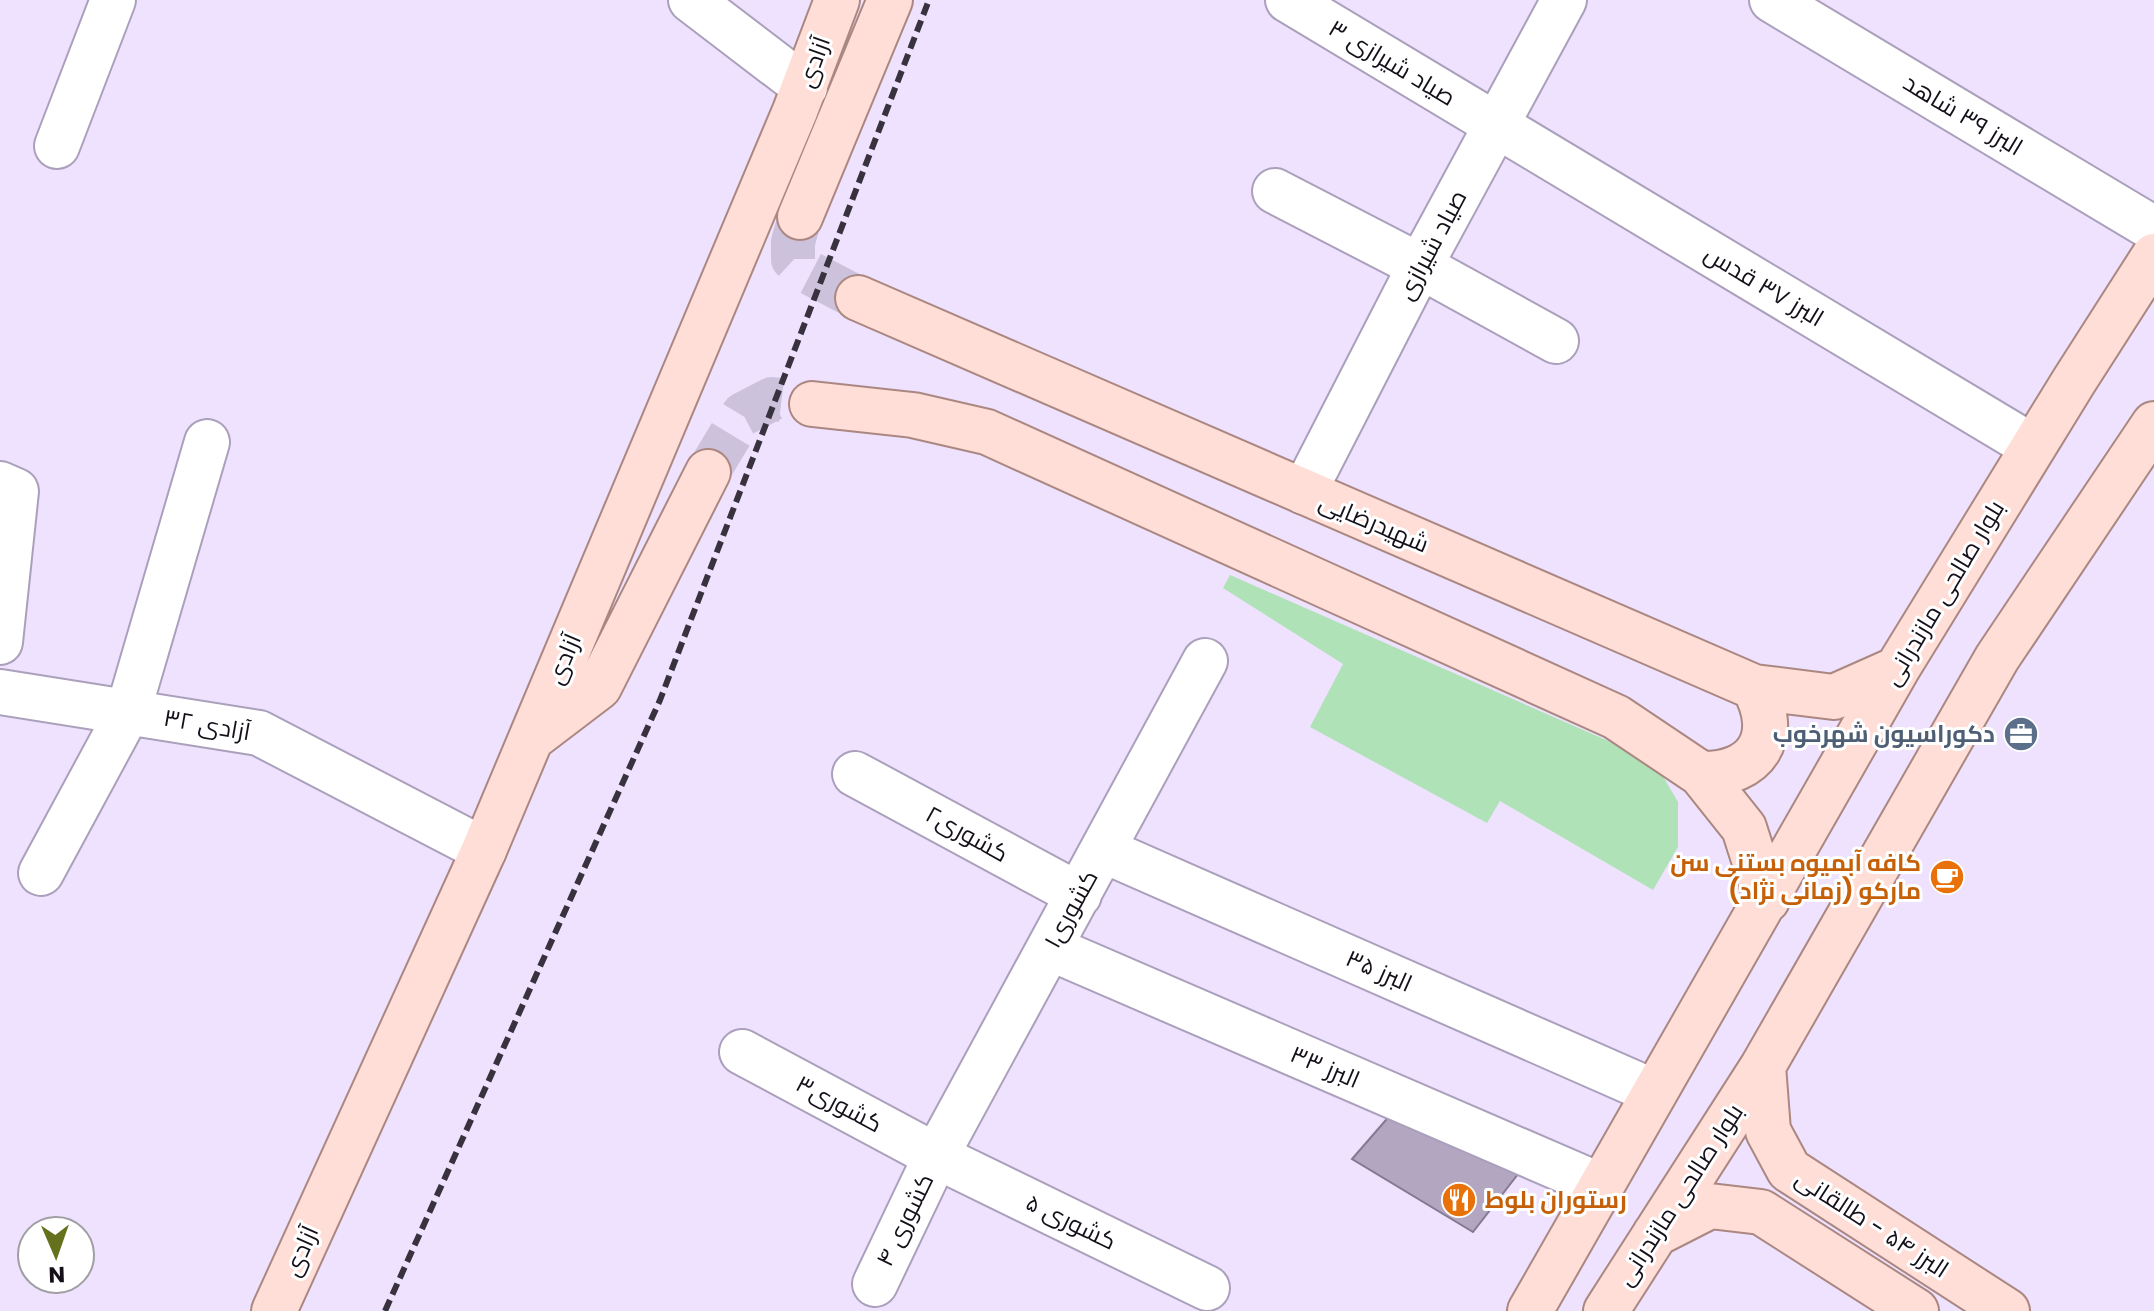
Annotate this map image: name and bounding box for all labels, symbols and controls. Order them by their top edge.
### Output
street label: صیاد شیرازی ۳ [1323,12,1462,113]
street label: آزادی [789,31,838,92]
street label: البرز ۳۹ شاهد [1897,66,2029,163]
street label: صیاد شیرازی [1389,184,1474,306]
street label: البرز ۳۷ قدس [1698,237,1830,334]
street label: شهیدرضایی [1314,485,1434,560]
street label: بلوار صالحی مازندرانی [1875,494,2012,692]
street label: آزادی [538,628,589,689]
street label: آزادی ۳۲ [161,701,254,748]
office icon: دکوراسیون شهرخوب [2002,715,2040,753]
place label: دکوراسیون شهرخوب [1773,717,1995,750]
street label: کشوری۲ [920,797,1015,870]
place label: کافه آبمیوه بستنی سن مارکو (زمانی نژاد) [1670,846,1921,907]
cafe icon: کافه آبمیوه بستنی سن مارکو (زمانی نژاد) [1928,858,1966,896]
street label: کشوری۱ [1036,864,1106,954]
street label: البرز ۳۵ [1341,941,1418,1000]
street label: البرز ۳۳ [1285,1037,1365,1096]
street label: کشوری۳ [790,1067,888,1140]
street label: بلوار صالحی مازندرانی [1608,1097,1751,1292]
street label: البرز ۵۴ - طالقانی [1789,1162,1955,1286]
street label: کشوری ۴ [868,1168,941,1272]
restaurant icon: رستوران بلوط [1440,1181,1478,1219]
place label: رستوران بلوط [1485,1183,1627,1216]
street label: کشوری ۵ [1020,1185,1122,1258]
north arrow [16,1215,96,1295]
street label: آزادی [275,1220,326,1281]
text: N [48,1259,65,1290]

